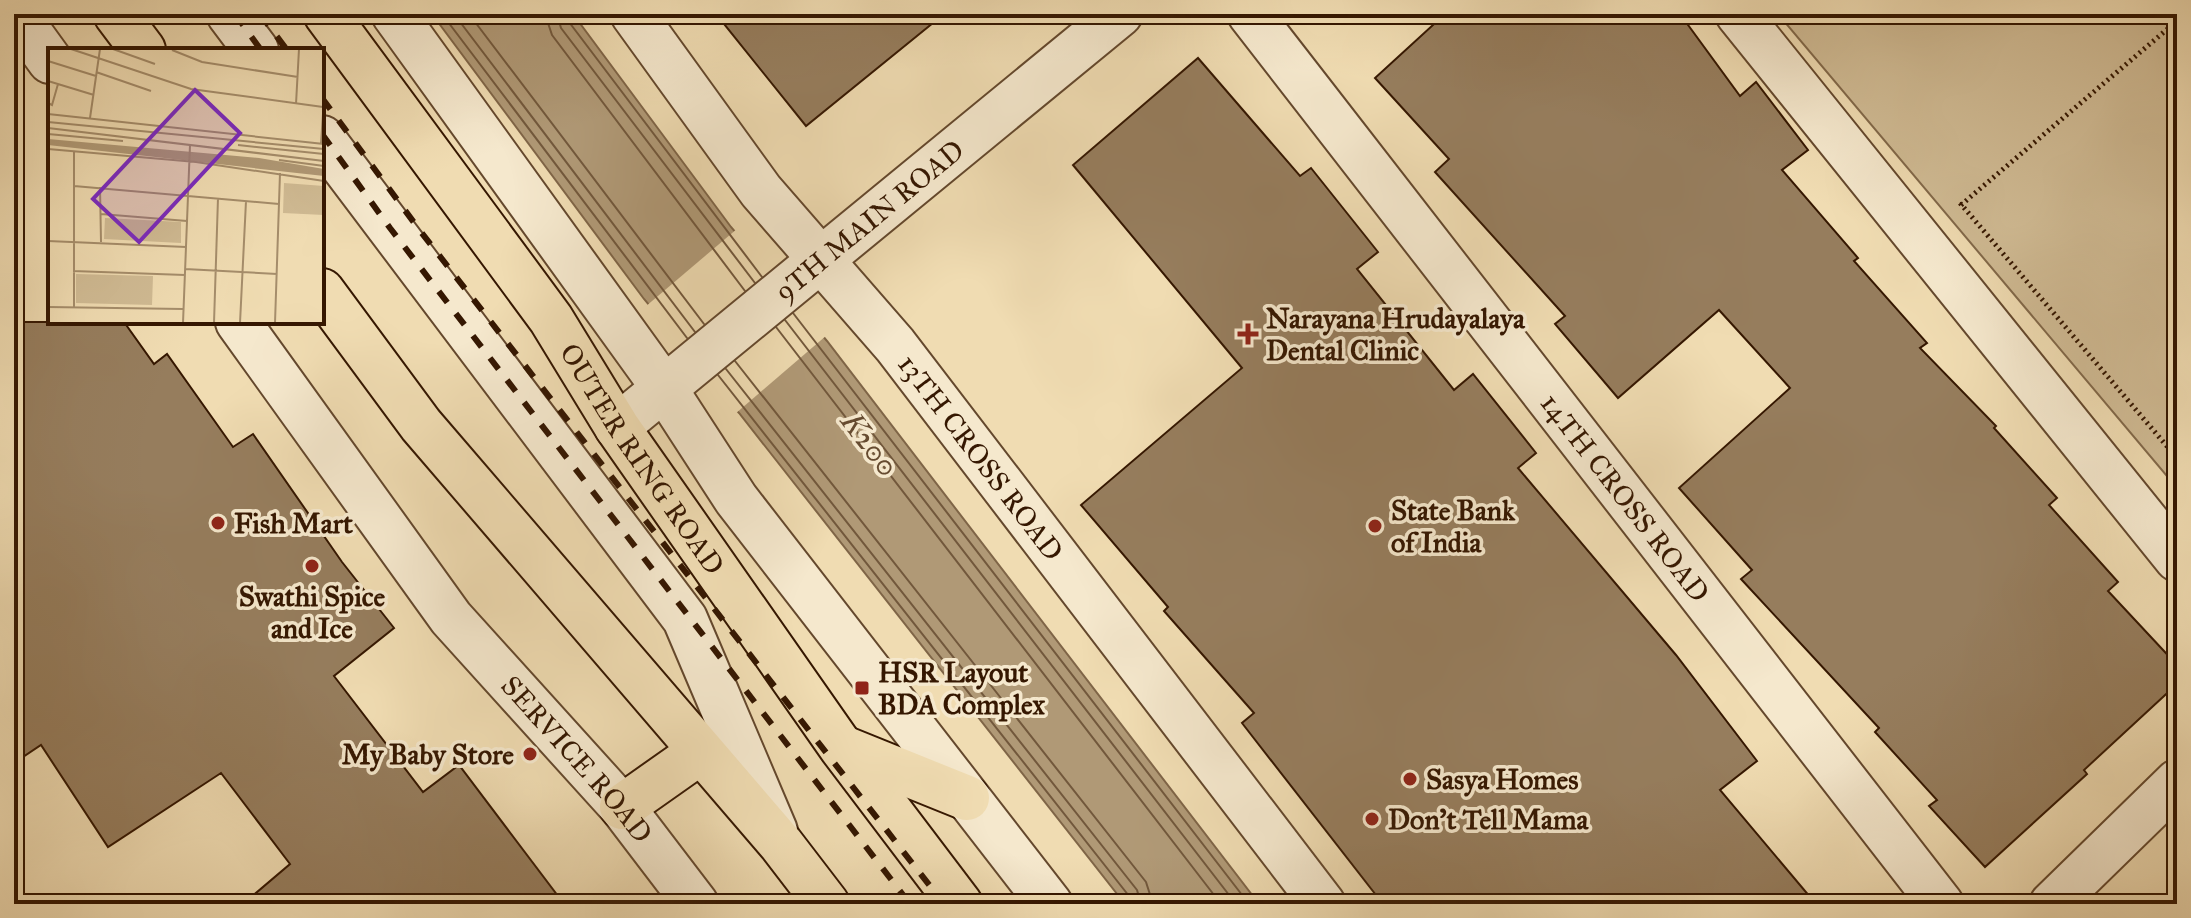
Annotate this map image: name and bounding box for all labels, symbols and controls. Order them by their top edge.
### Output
inset map [48,48,324,324]
street label: 9TH MAIN ROAD [767,132,971,309]
place label: Narayana Hrudayalaya Dental Clinic [1266,301,1526,368]
marker: Narayana Hrudayalaya Dental Clinic [1237,323,1259,345]
street label: OUTER RING ROAD [552,337,732,581]
street label: 13TH CROSS ROAD [891,347,1071,568]
street label: 14TH CROSS ROAD [1533,386,1717,609]
water label: K200 [832,403,906,483]
place label: State Bank of India [1391,493,1516,560]
place label: Fish Mart [234,506,353,541]
marker: Fish Mart [209,514,227,532]
marker: State Bank of India [1366,517,1384,535]
marker: Swathi Spice and Ice [303,557,321,575]
place label: Swathi Spice and Ice [239,579,386,646]
place label: HSR Layout BDA Complex [878,655,1046,722]
street label: SERVICE ROAD [494,668,660,850]
marker: HSR Layout BDA Complex [853,679,871,697]
place label: My Baby Store [342,737,514,772]
marker: My Baby Store [521,745,539,763]
place label: Sasya Homes [1426,762,1578,797]
marker: Sasya Homes [1401,770,1419,788]
place label: Don't Tell Mama [1388,802,1589,837]
marker: Don't Tell Mama [1363,810,1381,828]

